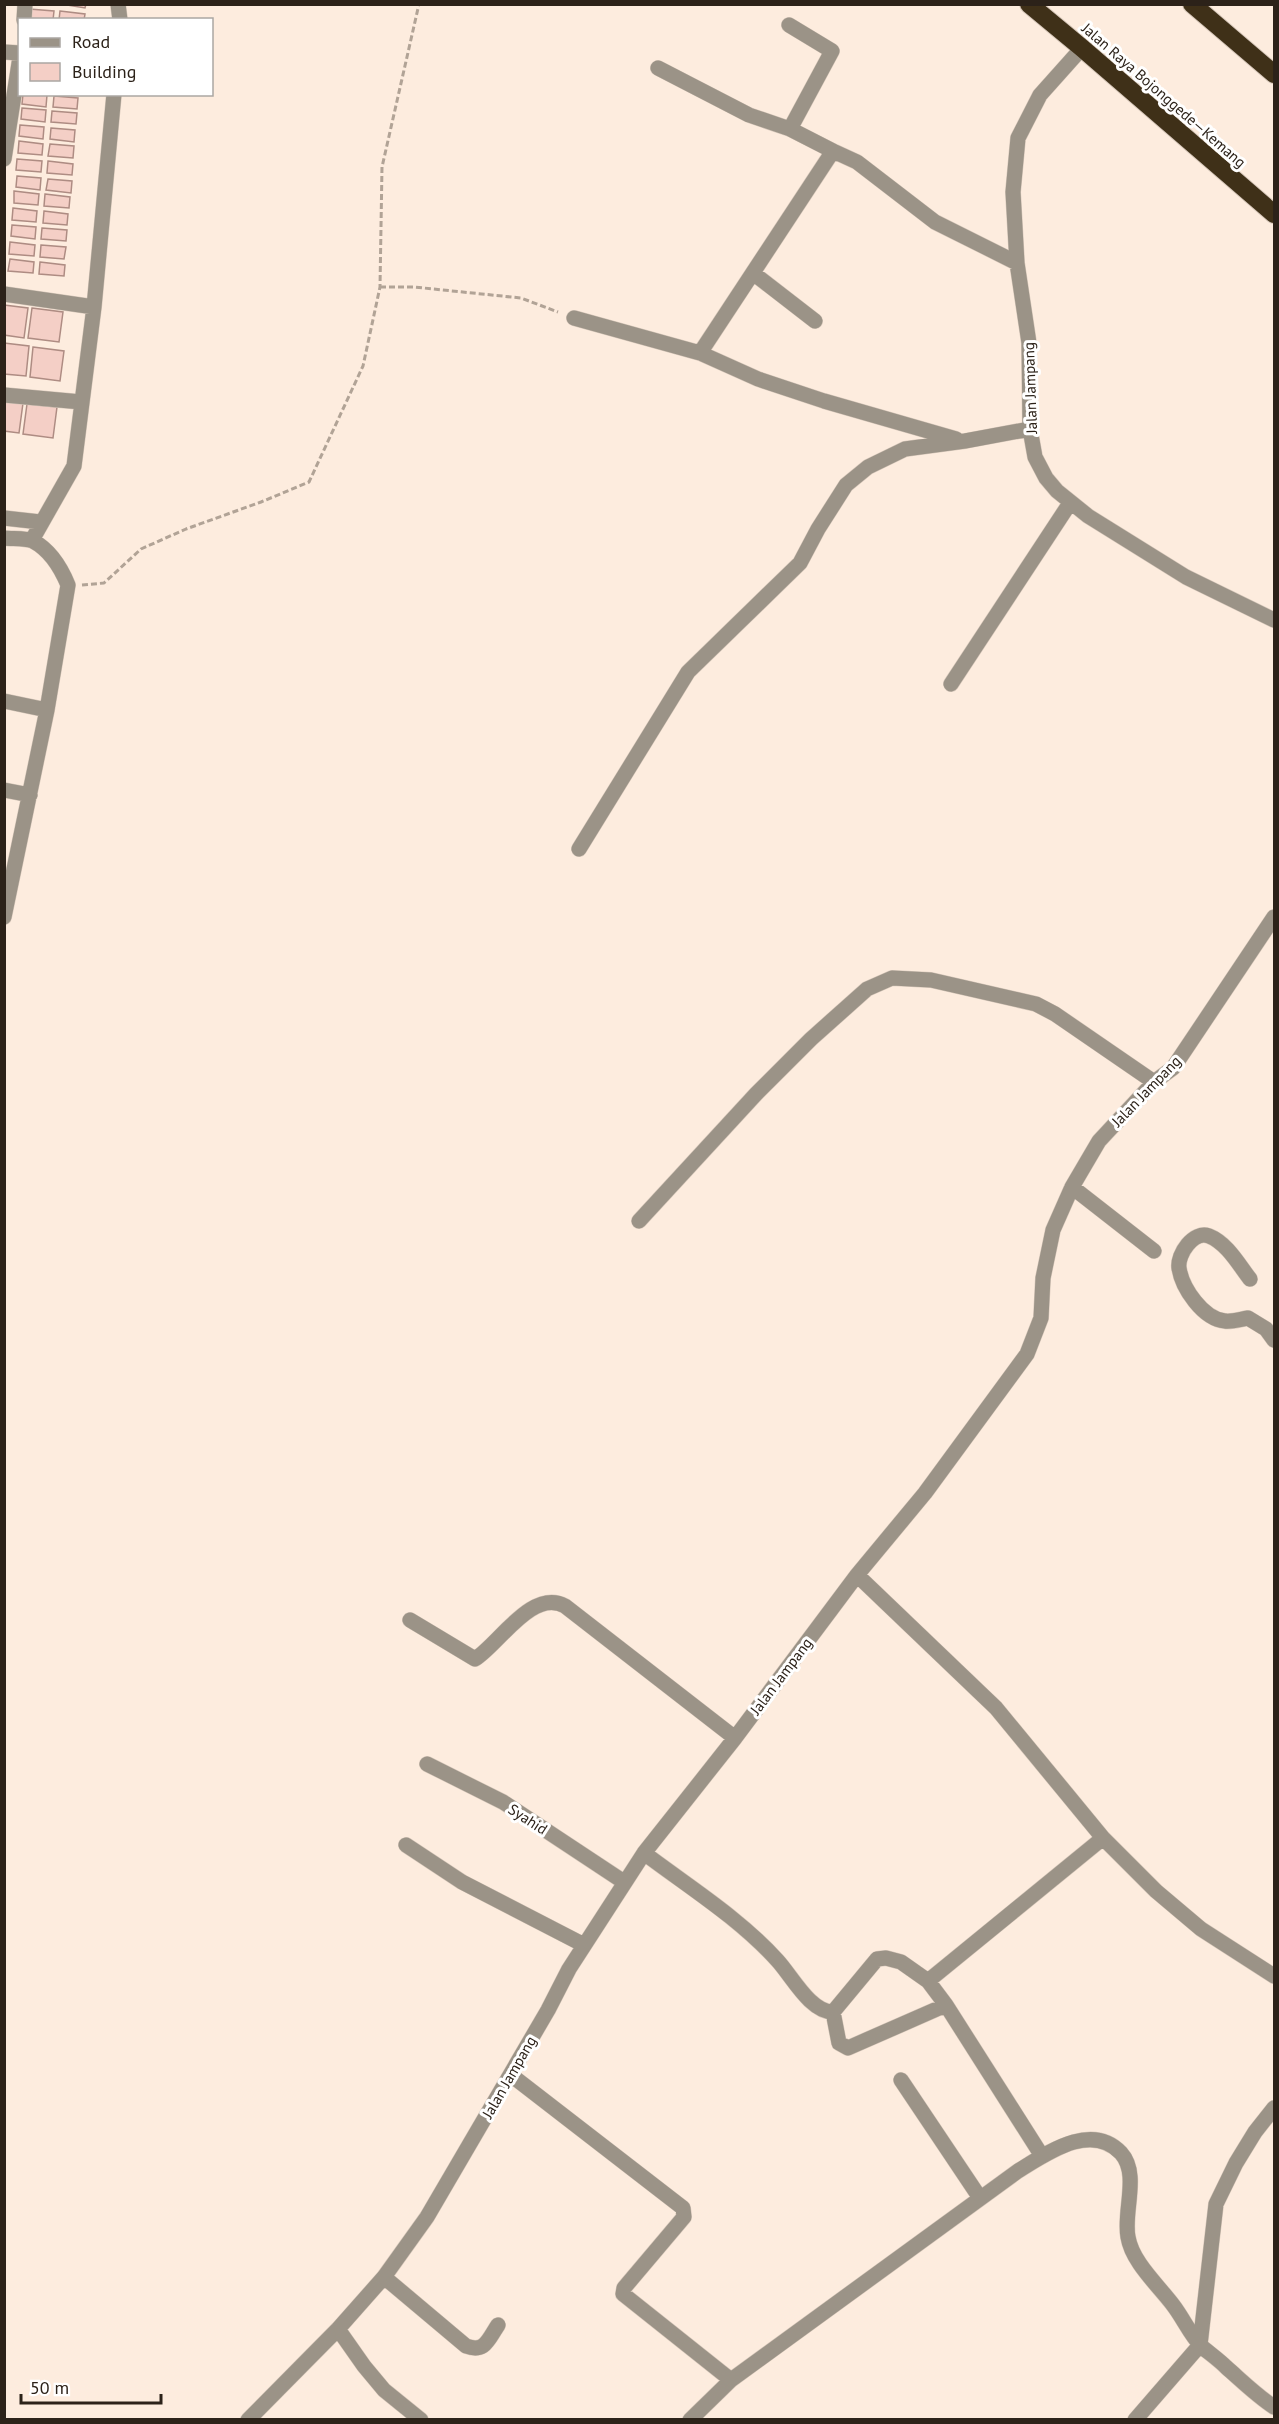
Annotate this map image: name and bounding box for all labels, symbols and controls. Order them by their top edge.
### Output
legend [18,18,213,96]
street label: Jalan Raya Bojonggede—Kemang [1077,18,1250,171]
text: Road [72,30,110,53]
text: Building [72,60,136,83]
street label: Jalan Jampang [1019,342,1041,435]
street label: Jalan Jampang [1107,1051,1185,1131]
street label: Jalan Jampang [745,1634,816,1719]
street label: Syahid [505,1799,551,1839]
street label: Jalan Jampang [477,2033,540,2122]
scale bar [21,2367,160,2405]
text: 50 m [30,2376,69,2399]

